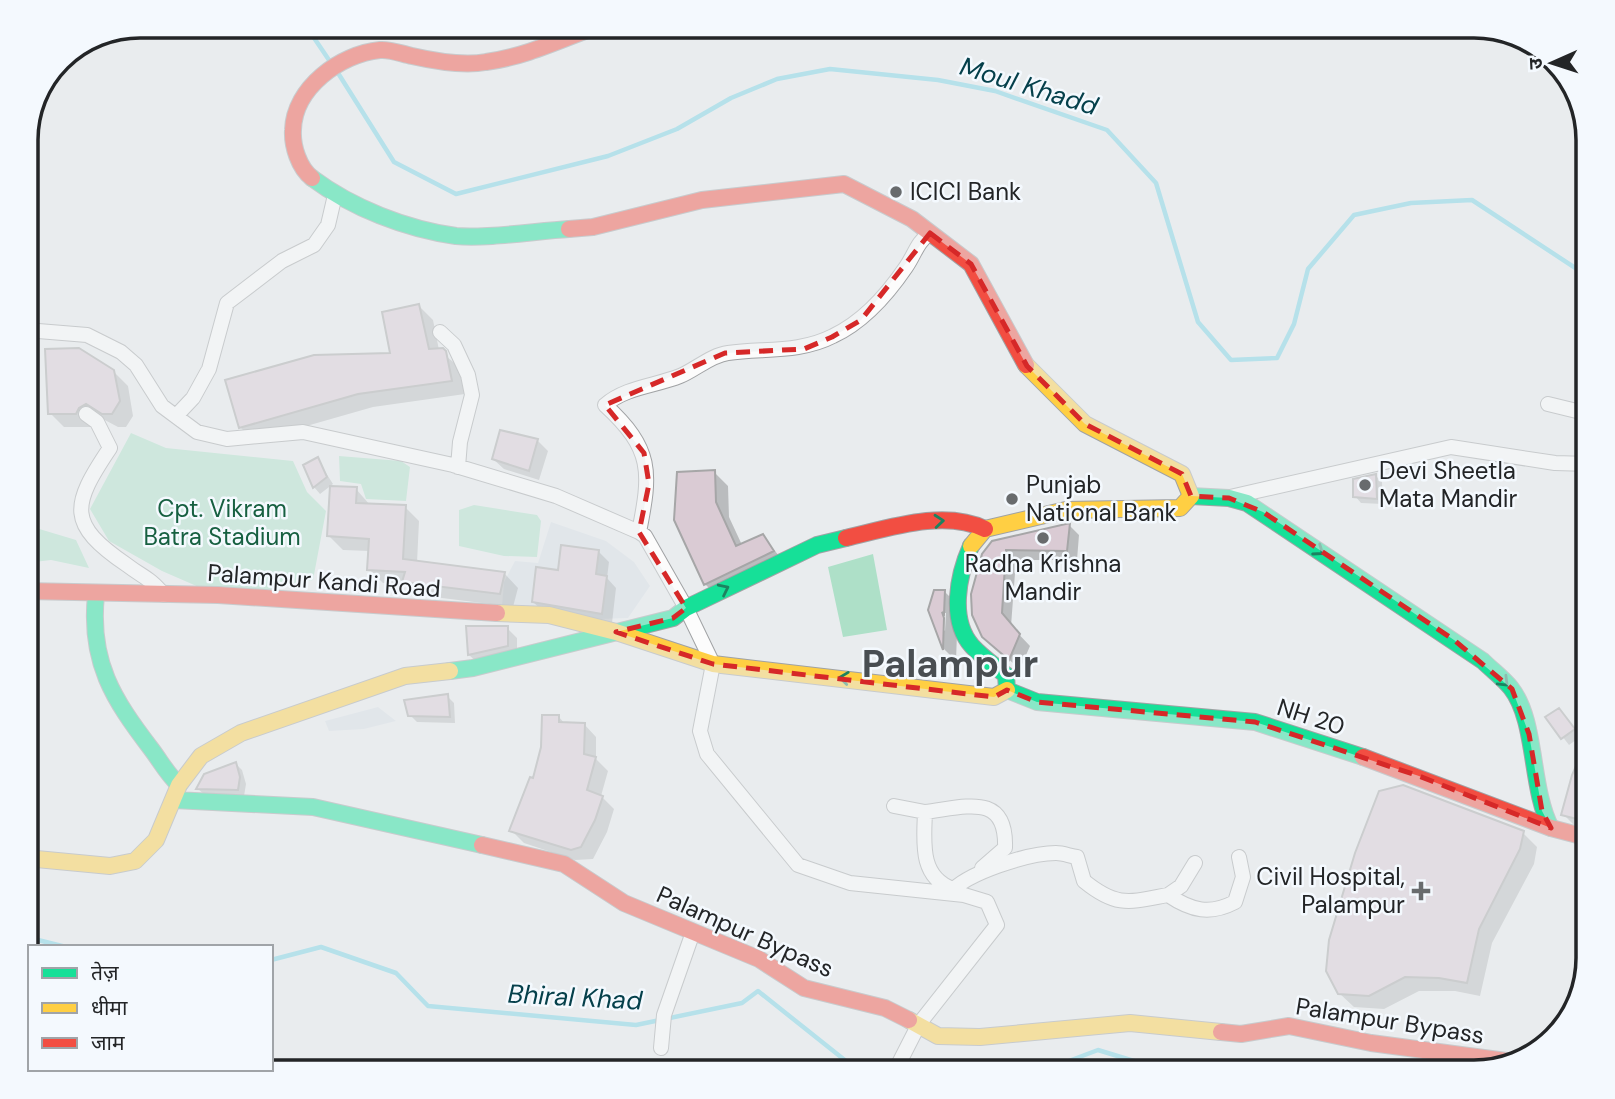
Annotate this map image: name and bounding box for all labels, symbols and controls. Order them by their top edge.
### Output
north arrow [1517,28,1587,98]
water label: Moul Khadd [956,49,1103,123]
text: उ [1523,57,1548,70]
place label: ICICI Bank [910,176,1021,207]
marker: ICICI Bank [888,184,904,200]
place label: Devi Sheetla Mata Mandir [1379,455,1518,514]
place label: Punjab National Bank [1026,469,1177,528]
marker: Devi Sheetla Mata Mandir [1357,477,1373,493]
marker: Punjab National Bank [1004,491,1020,507]
park label: Cpt. Vikram Batra Stadium [143,493,301,552]
one-way arrow [934,514,945,529]
marker: Radha Krishna Mandir [1035,530,1051,546]
one-way arrow [1311,543,1324,555]
place label: Radha Krishna Mandir [965,548,1121,607]
street label: Palampur Kandi Road [206,557,442,604]
one-way arrow [717,584,729,598]
district label: Palampur [862,639,1038,689]
one-way arrow [838,671,849,686]
one-way arrow [1496,674,1509,687]
street label: NH 20 [1273,691,1349,742]
place label: Civil Hospital, Palampur [1256,861,1405,920]
street label: Palampur Bypass [652,879,838,984]
marker: Civil Hospital, Palampur [1411,881,1431,901]
legend [28,945,273,1071]
text: तेज़ [91,959,119,987]
water label: Bhiral Khad [507,976,644,1018]
street label: Palampur Bypass [1294,990,1486,1051]
text: धीमा [91,994,128,1022]
text: जाम [91,1029,125,1057]

